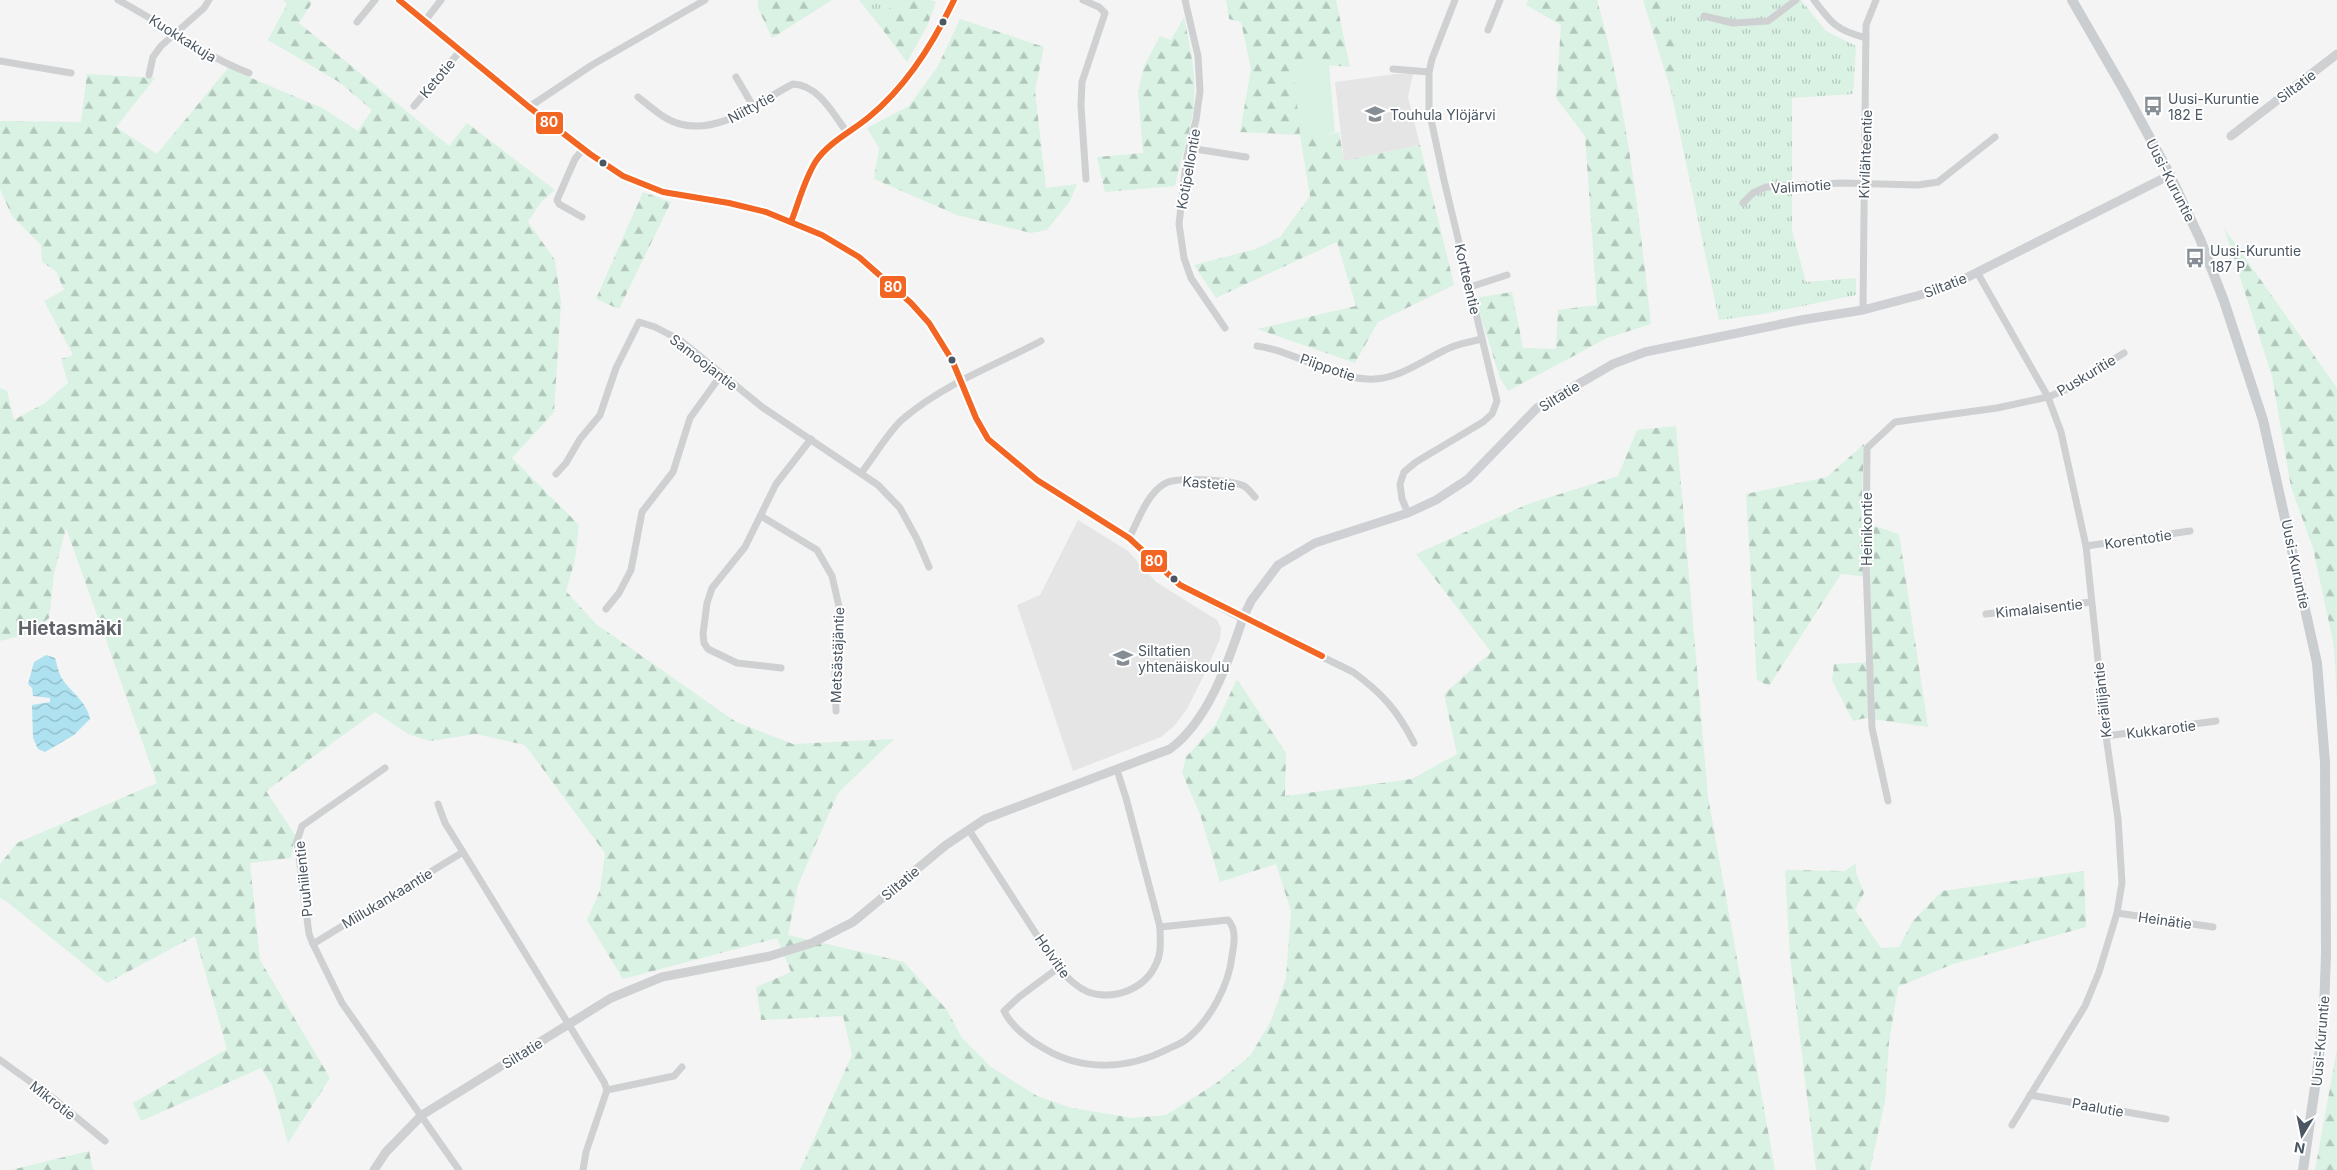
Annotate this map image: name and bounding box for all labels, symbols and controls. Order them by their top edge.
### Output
street label: Kuokkakuja [146,11,220,65]
unlabelled marker [938,17,948,27]
street label: Ketotie [416,55,458,101]
street label: Siltatie [2273,66,2319,106]
street label: Niittytie [725,88,777,126]
place label: Uusi-Kuruntie 182 E [2168,90,2259,123]
bus stop icon: Uusi-Kuruntie 182 E [2142,95,2164,117]
school or university icon: Touhula Ylöjärvi [1364,103,1386,125]
place label: Touhula Ylöjärvi [1390,106,1496,123]
street label: Kivilähteentie [1855,109,1875,199]
line badge: 80 [535,111,564,135]
text: 80 [540,113,558,130]
street label: Kotipellontie [1173,127,1203,211]
street label: Uusi-Kuruntie [2143,136,2199,224]
unlabelled marker [598,158,608,168]
street label: Valimotie [1770,175,1832,197]
street label: Kortteentie [1452,242,1484,316]
place label: Uusi-Kuruntie 187 P [2210,242,2301,275]
bus stop icon: Uusi-Kuruntie 187 P [2184,247,2206,269]
street label: Siltatie [1921,269,1969,301]
line badge: 80 [879,275,907,299]
text: 80 [884,278,902,295]
street label: Samoojantie [667,330,741,394]
street label: Piippotie [1298,350,1358,384]
street label: Puskuritie [2054,351,2118,399]
unlabelled marker [947,355,957,365]
street label: Siltatie [1536,377,1582,415]
street label: Kastetie [1182,472,1236,494]
street label: Heinikontie [1858,492,1875,566]
street label: Uusi-Kuruntie [2278,518,2314,610]
street label: Korentotie [2103,526,2173,552]
line badge: 80 [1140,549,1168,573]
text: 80 [1145,552,1163,569]
unlabelled marker [1169,574,1179,584]
street label: Kimalaisentie [1994,595,2084,621]
street label: Metsästäjäntie [827,607,847,703]
district label: Hietasmäki [18,617,122,640]
place label: Siltatien yhtenäiskoulu [1138,642,1229,675]
school or university icon: Siltatien yhtenäiskoulu [1112,647,1134,669]
street label: Keräilijäntie [2090,661,2114,739]
street label: Kukkarotie [2125,716,2197,742]
street label: Puuhiilentie [291,840,315,918]
street label: Siltatie [877,862,923,904]
street label: Miilukankaantie [339,864,435,932]
street label: Heinätie [2137,908,2193,932]
street label: Holvitie [1032,931,1074,981]
street label: Uusi-Kuruntie [2308,995,2332,1087]
street label: Siltatie [499,1034,545,1072]
street label: Mikrotie [27,1077,79,1123]
street label: Paalutie [2071,1094,2125,1120]
north arrow [2277,1110,2327,1160]
text: N [2293,1139,2306,1158]

